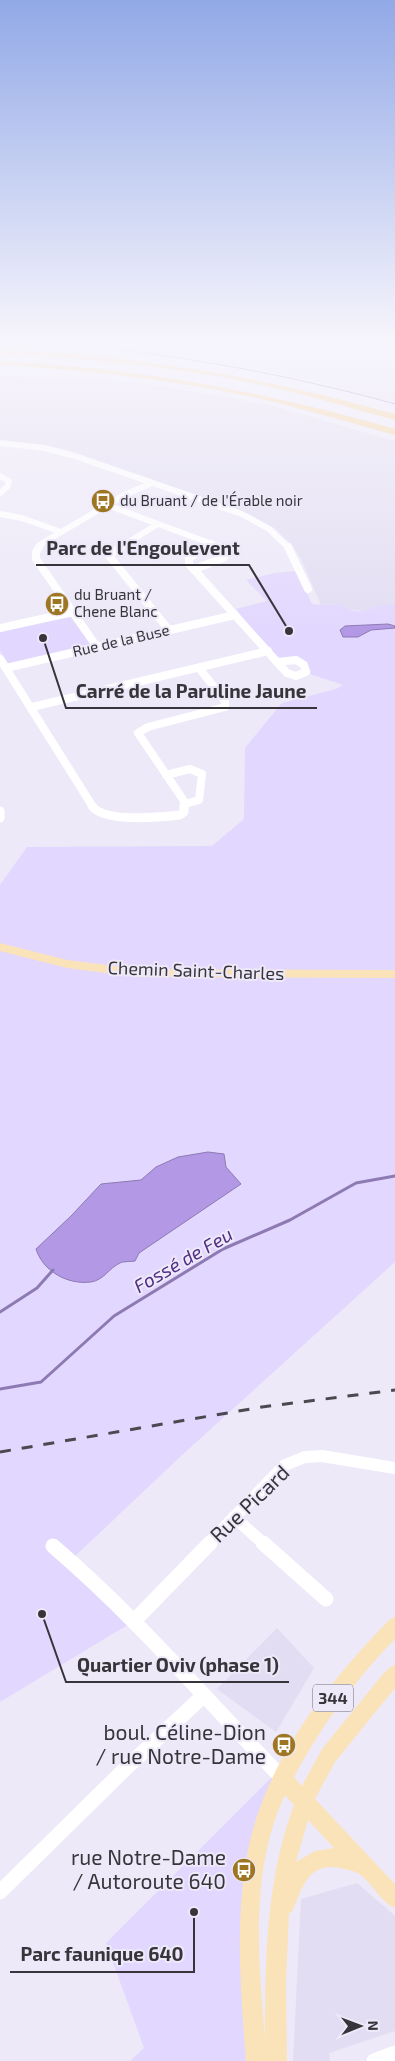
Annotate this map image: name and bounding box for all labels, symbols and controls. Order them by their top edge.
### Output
bus stop icon: du Bruant / de l'Érable noir [90,488,116,514]
place label: du Bruant / de l'Érable noir [120,491,303,509]
callout: Parc de l'Engoulevent [36,531,249,565]
text: Parc de l'Engoulevent [46,536,240,559]
place label: du Bruant / Chene Blanc [74,585,157,620]
bus stop icon: du Bruant / Chene Blanc [44,591,70,617]
street label: Rue de la Buse [71,620,171,660]
callout: Carré de la Paruline Jaune [66,674,317,708]
text: Carré de la Paruline Jaune [76,679,307,702]
street label: Chemin Saint-Charles [107,956,285,984]
water label: Fossé de Feu [129,1222,236,1297]
street label: Rue Picard [204,1459,294,1547]
callout: Quartier Oviv (phase 1) [66,1648,289,1682]
text: Quartier Oviv (phase 1) [77,1653,279,1677]
road number: 344 [313,1685,353,1712]
place label: boul. Céline-Dion / rue Notre-Dame [95,1719,266,1768]
bus stop icon: boul. Céline-Dion / rue Notre-Dame [271,1732,297,1758]
place label: rue Notre-Dame / Autoroute 640 [71,1844,226,1893]
bus stop icon: rue Notre-Dame / Autoroute 640 [231,1857,257,1883]
callout: Parc faunique 640 [10,1938,194,1972]
text: Parc faunique 640 [21,1942,184,1965]
north arrow [335,2001,385,2051]
text: N [365,2021,382,2031]

